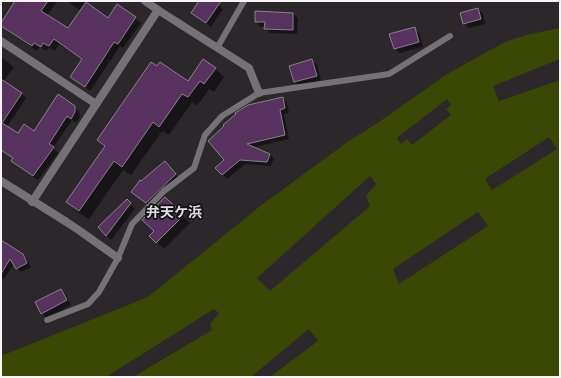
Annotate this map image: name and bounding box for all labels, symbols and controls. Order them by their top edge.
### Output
district label: 弁天ケ浜 [146,203,202,220]

